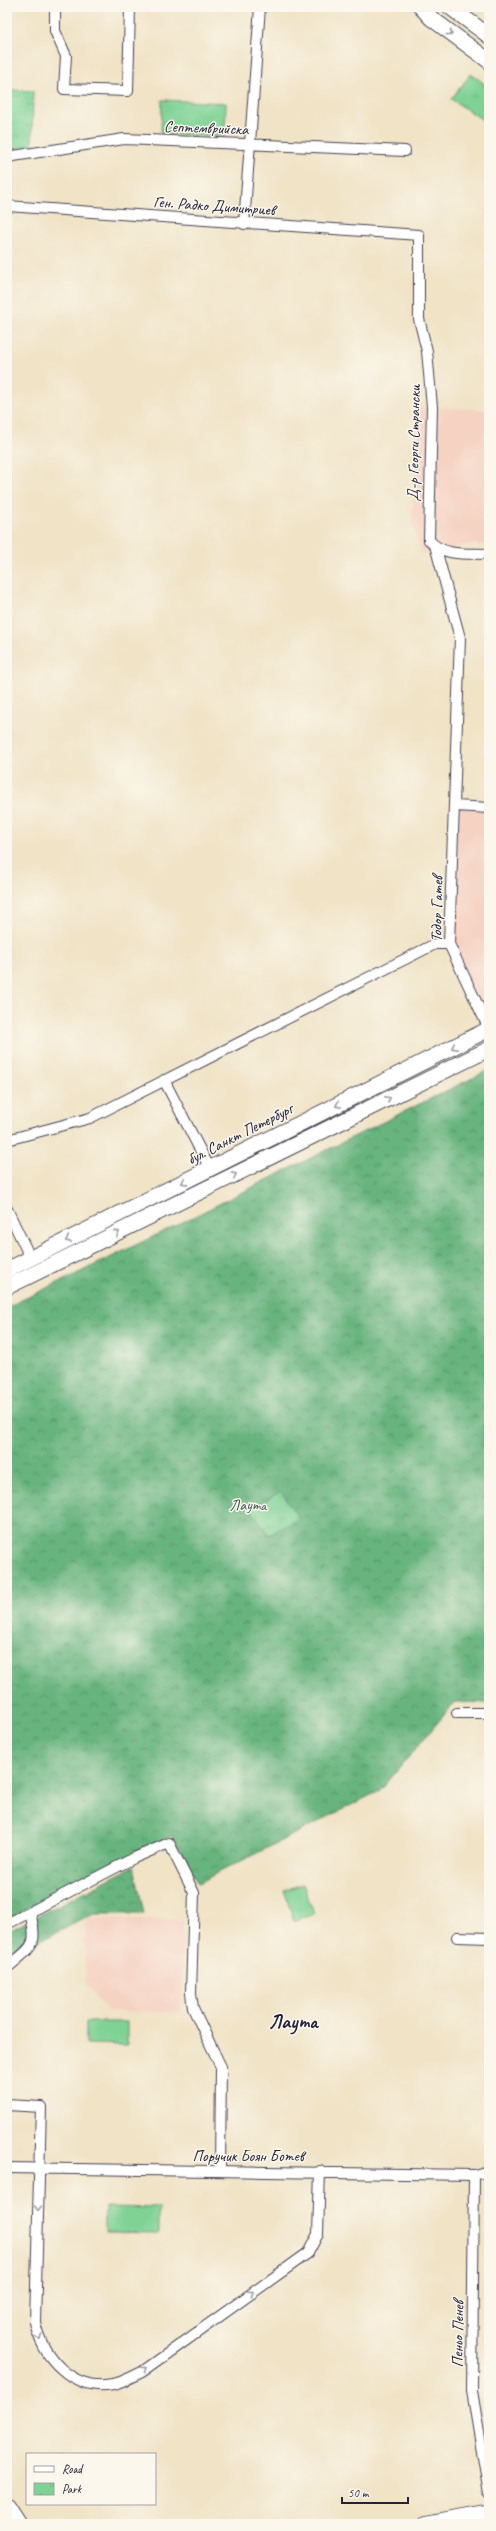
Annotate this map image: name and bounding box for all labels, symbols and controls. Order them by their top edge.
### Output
one-way arrow [446,28,453,35]
street label: Септемврийска [164,117,249,139]
street label: Ген. Радко Димитриев [153,192,278,220]
street label: Д-р Георги Странски [403,384,425,501]
street label: Тодор Гатев [426,872,448,942]
one-way arrow [451,1042,458,1049]
one-way arrow [384,1096,391,1104]
street label: бул. Санкт Петербург [184,1098,298,1169]
one-way arrow [335,1100,342,1108]
one-way arrow [230,1172,237,1180]
one-way arrow [181,1177,188,1185]
one-way arrow [113,1230,121,1237]
one-way arrow [65,1235,72,1243]
park label: Лаута [230,1495,268,1515]
district label: Лаута [269,2009,320,2035]
street label: Поручик Боян Ботев [192,2146,307,2166]
one-way arrow [34,2205,42,2211]
one-way arrow [246,2291,253,2298]
street label: Пеньо Пенев [447,2296,469,2368]
one-way arrow [35,2334,43,2341]
one-way arrow [141,2366,148,2374]
legend [26,2453,156,2505]
text: Road [62,2461,84,2477]
scale bar [342,2479,408,2505]
text: Park [62,2481,83,2497]
text: 50 m [348,2485,370,2501]

